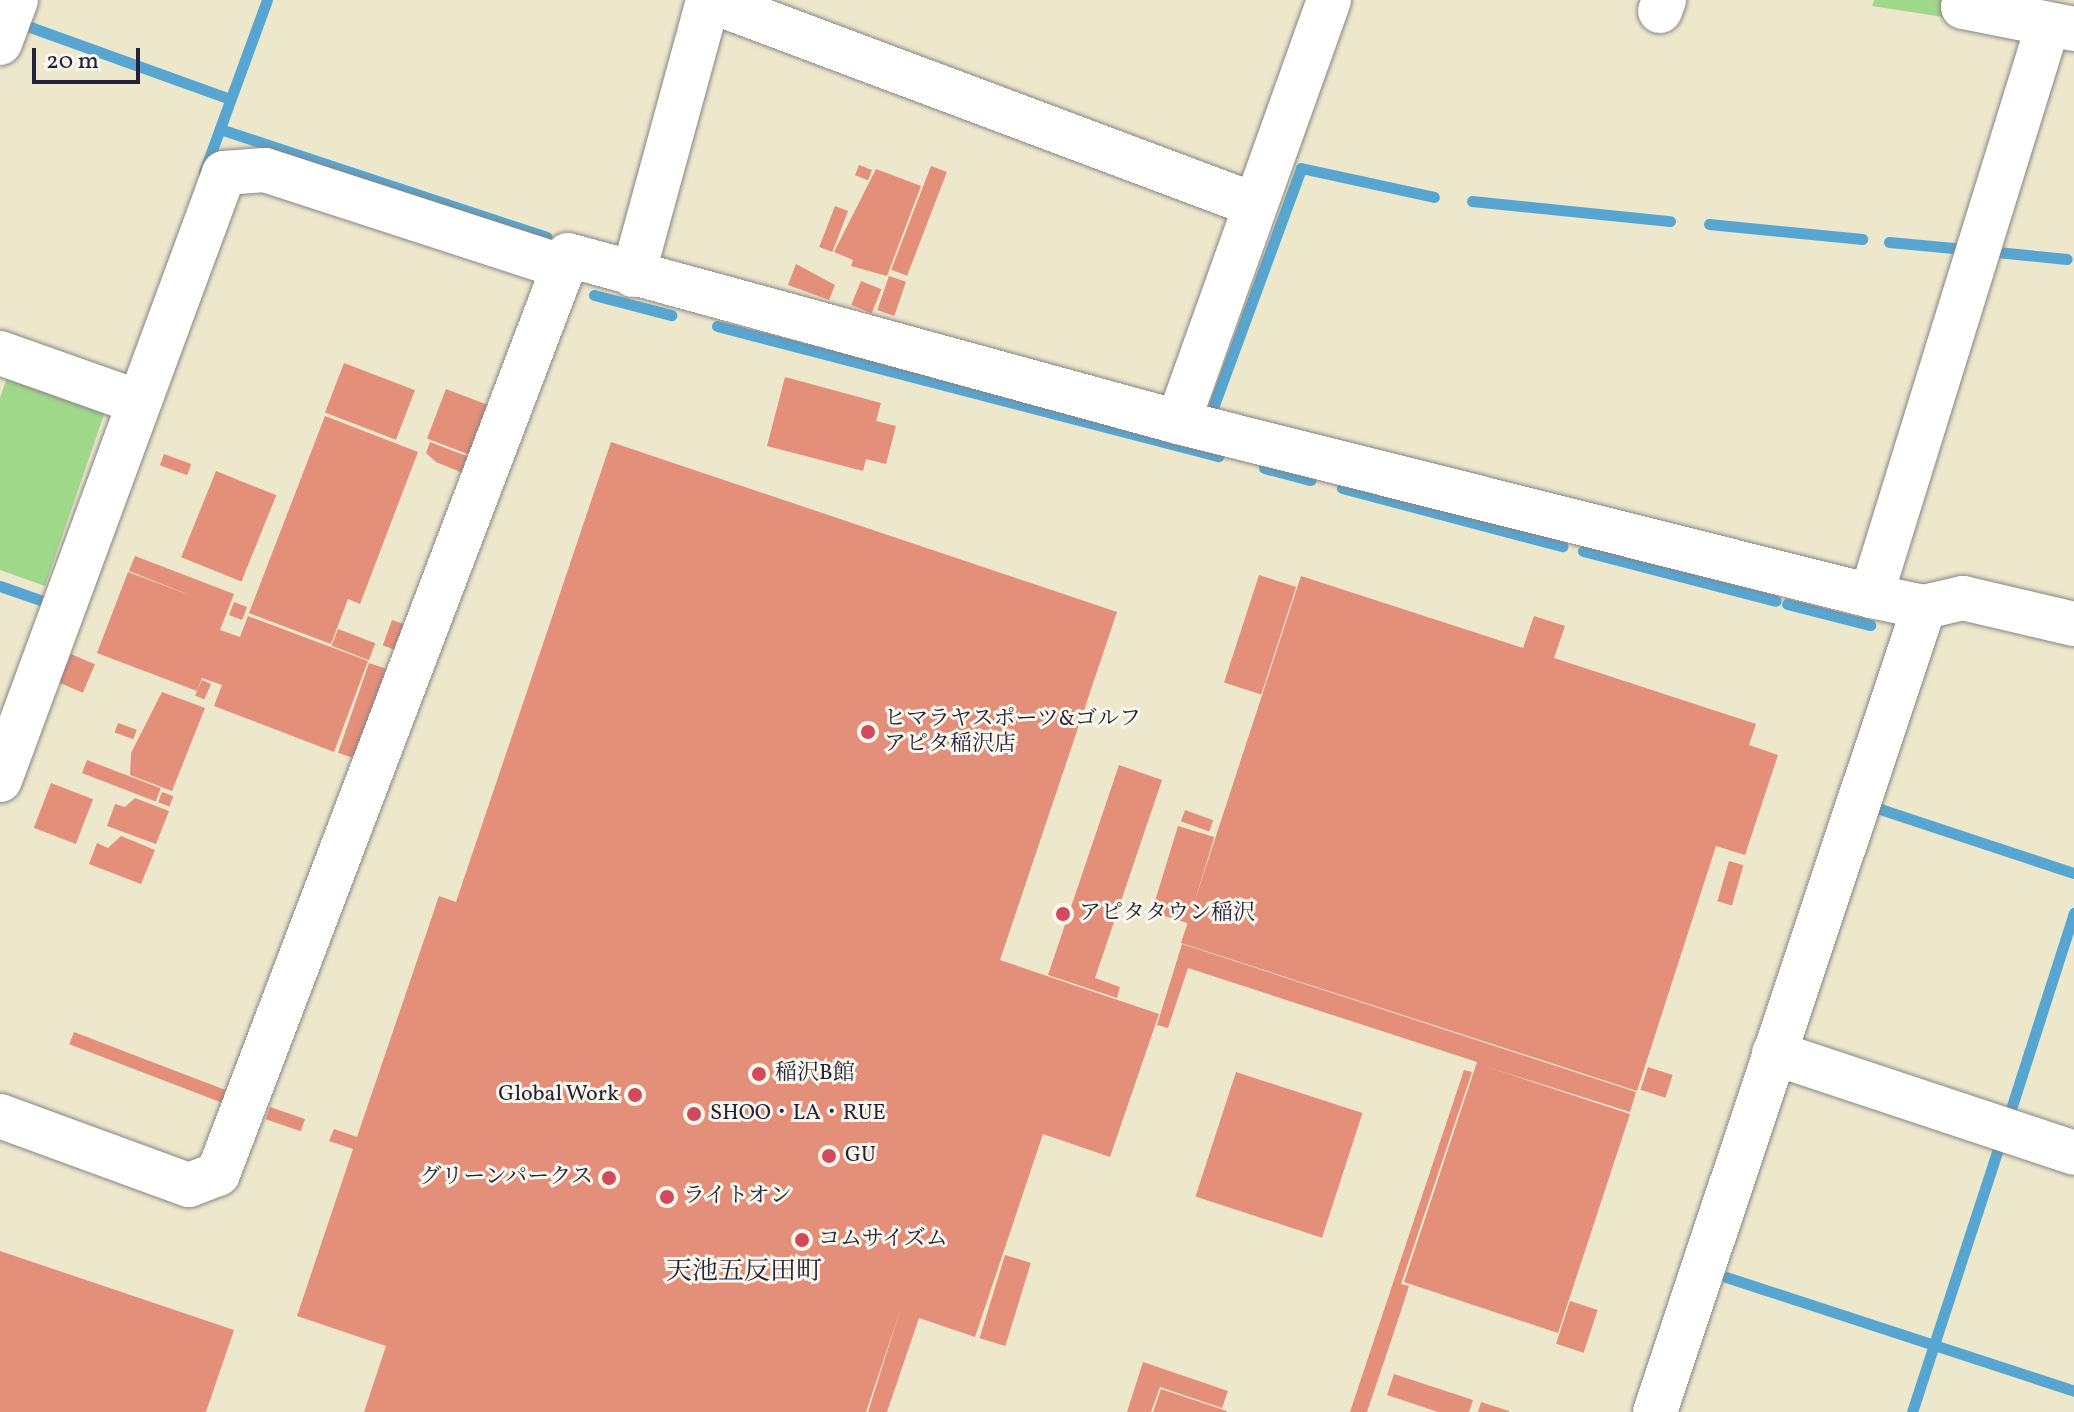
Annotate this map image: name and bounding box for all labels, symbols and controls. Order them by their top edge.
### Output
scale bar [36,32,144,82]
text: 20 m [46,45,99,79]
place label: ヒマラヤスポーツ&ゴルフ アピタ稲沢店 [884,706,1142,758]
marker: ヒマラヤスポーツ&ゴルフ アピタ稲沢店 [859,723,877,741]
place label: アピタタウン稲沢 [1079,901,1255,927]
marker: アピタタウン稲沢 [1054,905,1072,923]
place label: 稲沢B館 [775,1061,855,1087]
marker: 稲沢B館 [750,1065,768,1083]
place label: Global Work [498,1082,619,1108]
marker: Global Work [626,1086,644,1104]
place label: SHOO・LA・RUE [710,1101,886,1127]
marker: SHOO・LA・RUE [685,1105,703,1123]
place label: GU [845,1143,876,1169]
marker: GU [820,1147,838,1165]
place label: グリーンパークス [417,1165,593,1191]
marker: グリーンパークス [600,1169,618,1187]
place label: ライトオン [683,1184,793,1210]
marker: ライトオン [658,1188,676,1206]
place label: コムサイズム [818,1227,950,1253]
marker: コムサイズム [793,1231,811,1249]
district label: 天池五反田町 [666,1257,822,1289]

